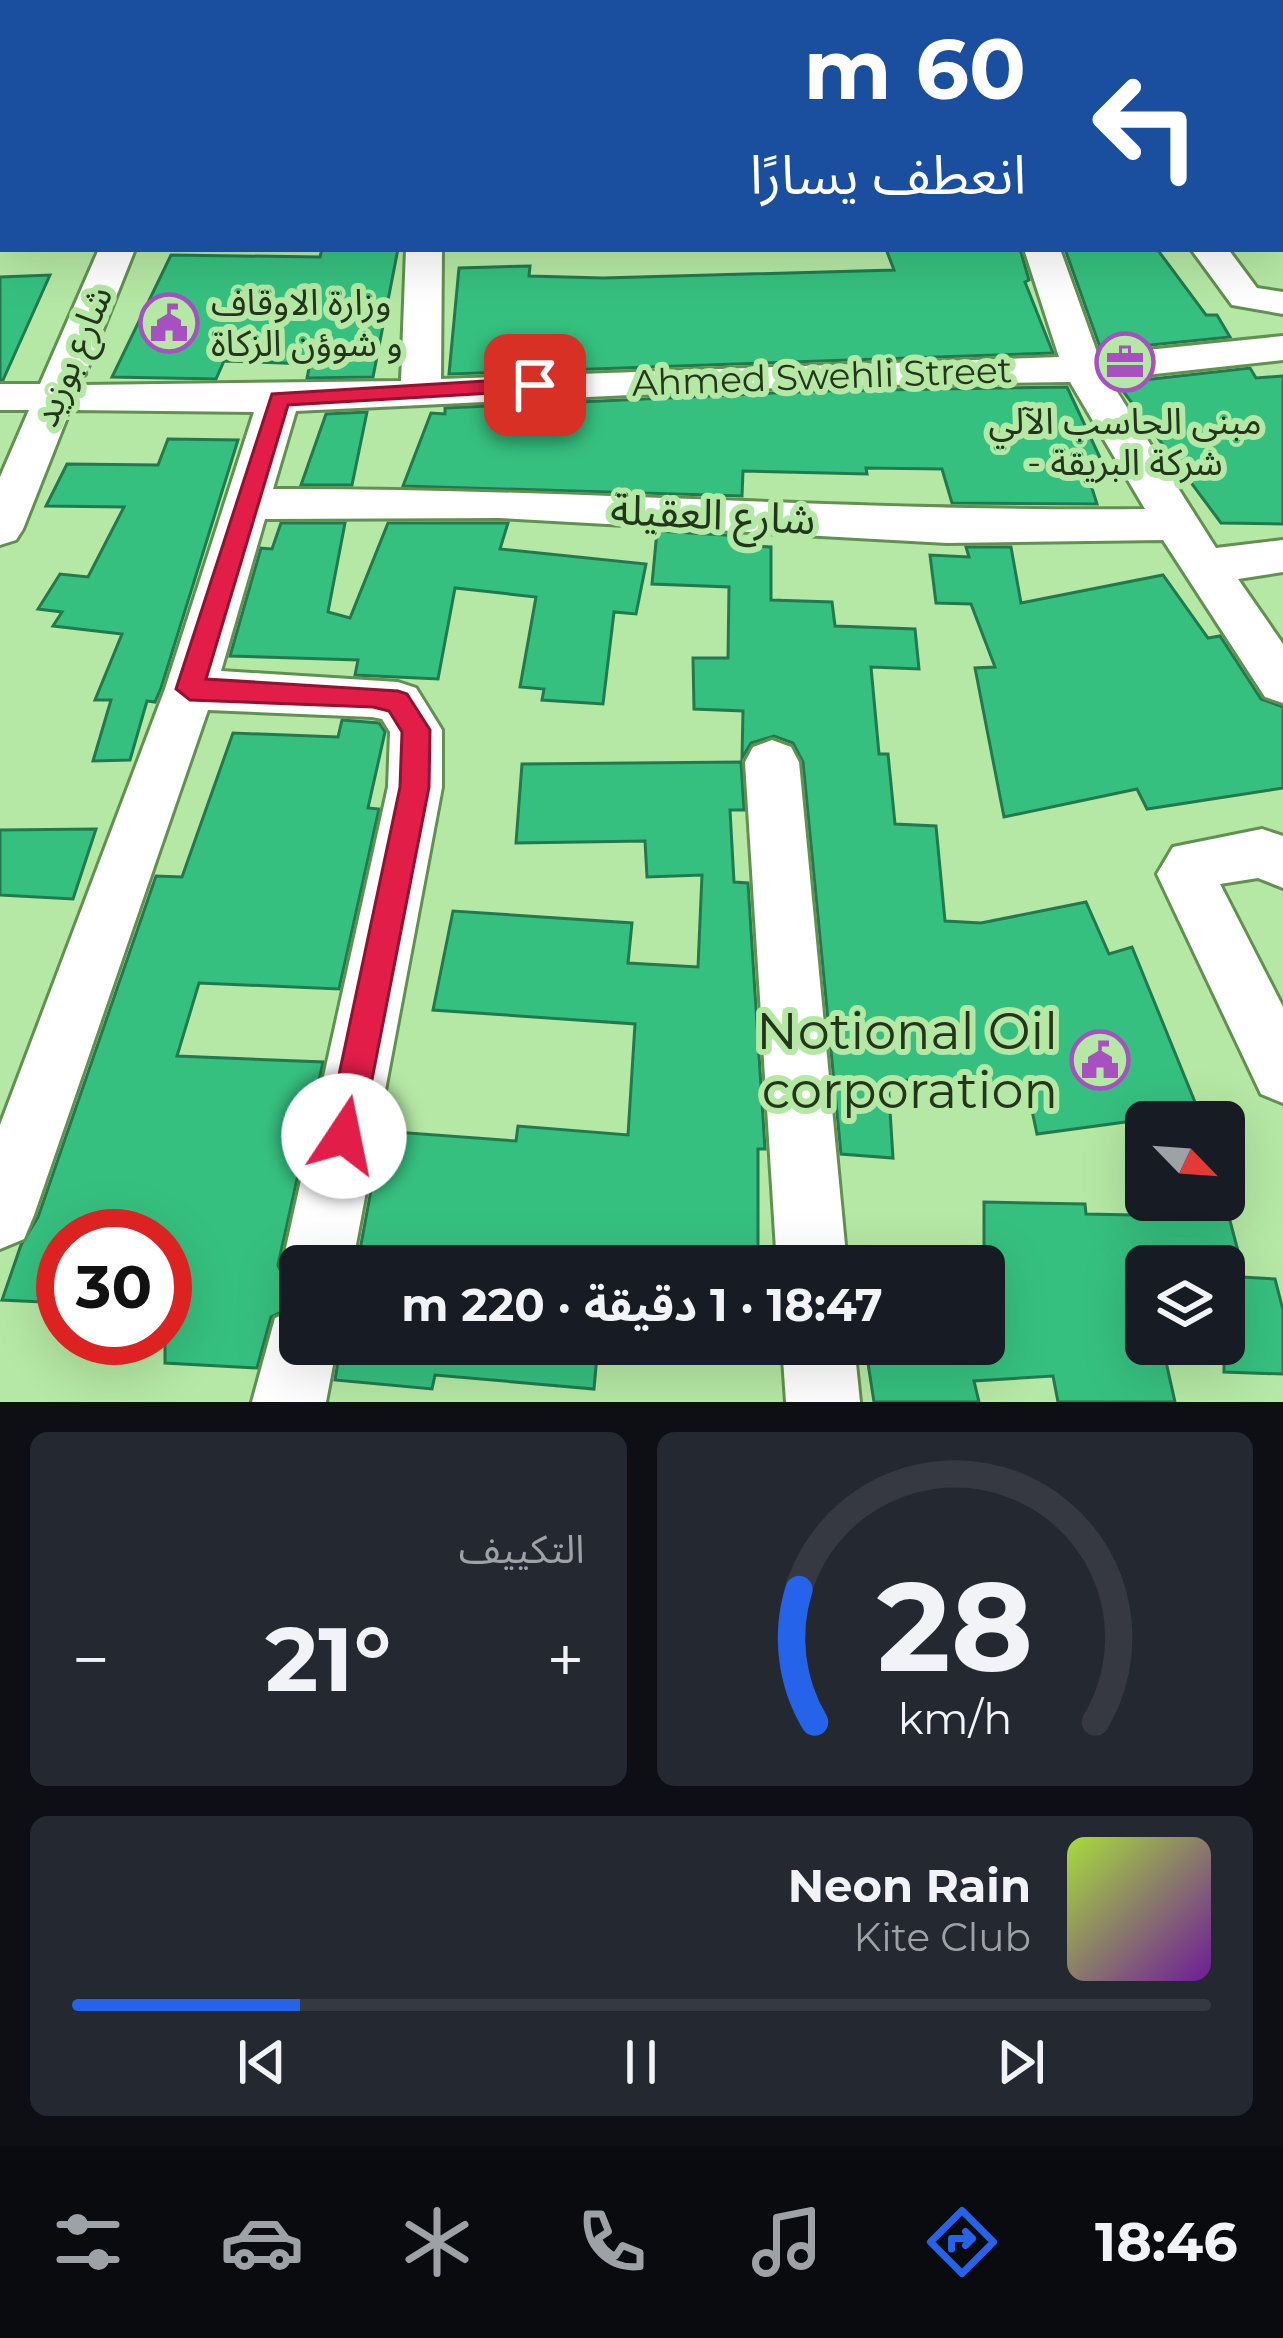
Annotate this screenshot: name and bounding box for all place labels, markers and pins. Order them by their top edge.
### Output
place label: وزارة الاوقاف و شوؤن الزكاة [211,280,403,365]
public building icon: وزارة الاوقاف و شوؤن الزكاة [138,292,200,354]
office icon: مبنى الحاسب الآلي - شركة البريقة [1094,331,1156,393]
pin [484,334,586,436]
place label: مبنى الحاسب الآلي - شركة البريقة [988,399,1262,484]
place label: Notional Oil corporation [756,1000,1058,1121]
public building icon: Notional Oil corporation [1069,1029,1131,1091]

